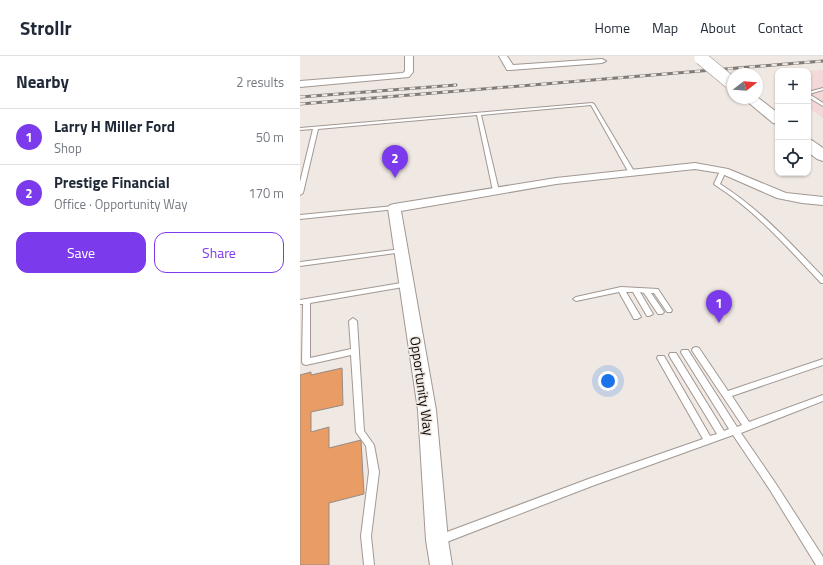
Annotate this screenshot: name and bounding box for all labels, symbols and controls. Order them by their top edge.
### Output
text: Strollr [20,13,72,42]
text: Home [595,17,630,38]
text: Map [652,17,678,38]
text: About [700,17,736,38]
text: Contact [758,17,803,38]
north arrow [727,68,763,104]
map controls [775,68,811,176]
button: + [775,68,811,104]
text: Nearby [16,69,69,95]
text: 2 results [236,72,284,92]
button: − [775,104,811,140]
text: Larry H Miller Ford [54,115,175,138]
text: 1 [25,127,33,147]
text: 50 m [256,127,284,147]
text: Shop [54,138,82,158]
button: locate [775,140,811,176]
pin: 2 [382,145,408,178]
text: Prestige Financial [54,171,170,194]
text: 2 [25,183,33,203]
text: 170 m [248,183,284,203]
text: Office · Opportunity Way [54,194,187,214]
button: Save [16,232,146,273]
button: Share [154,232,284,273]
pin: 1 [706,290,732,323]
street label: Opportunity Way [405,335,440,437]
your location [598,371,618,391]

